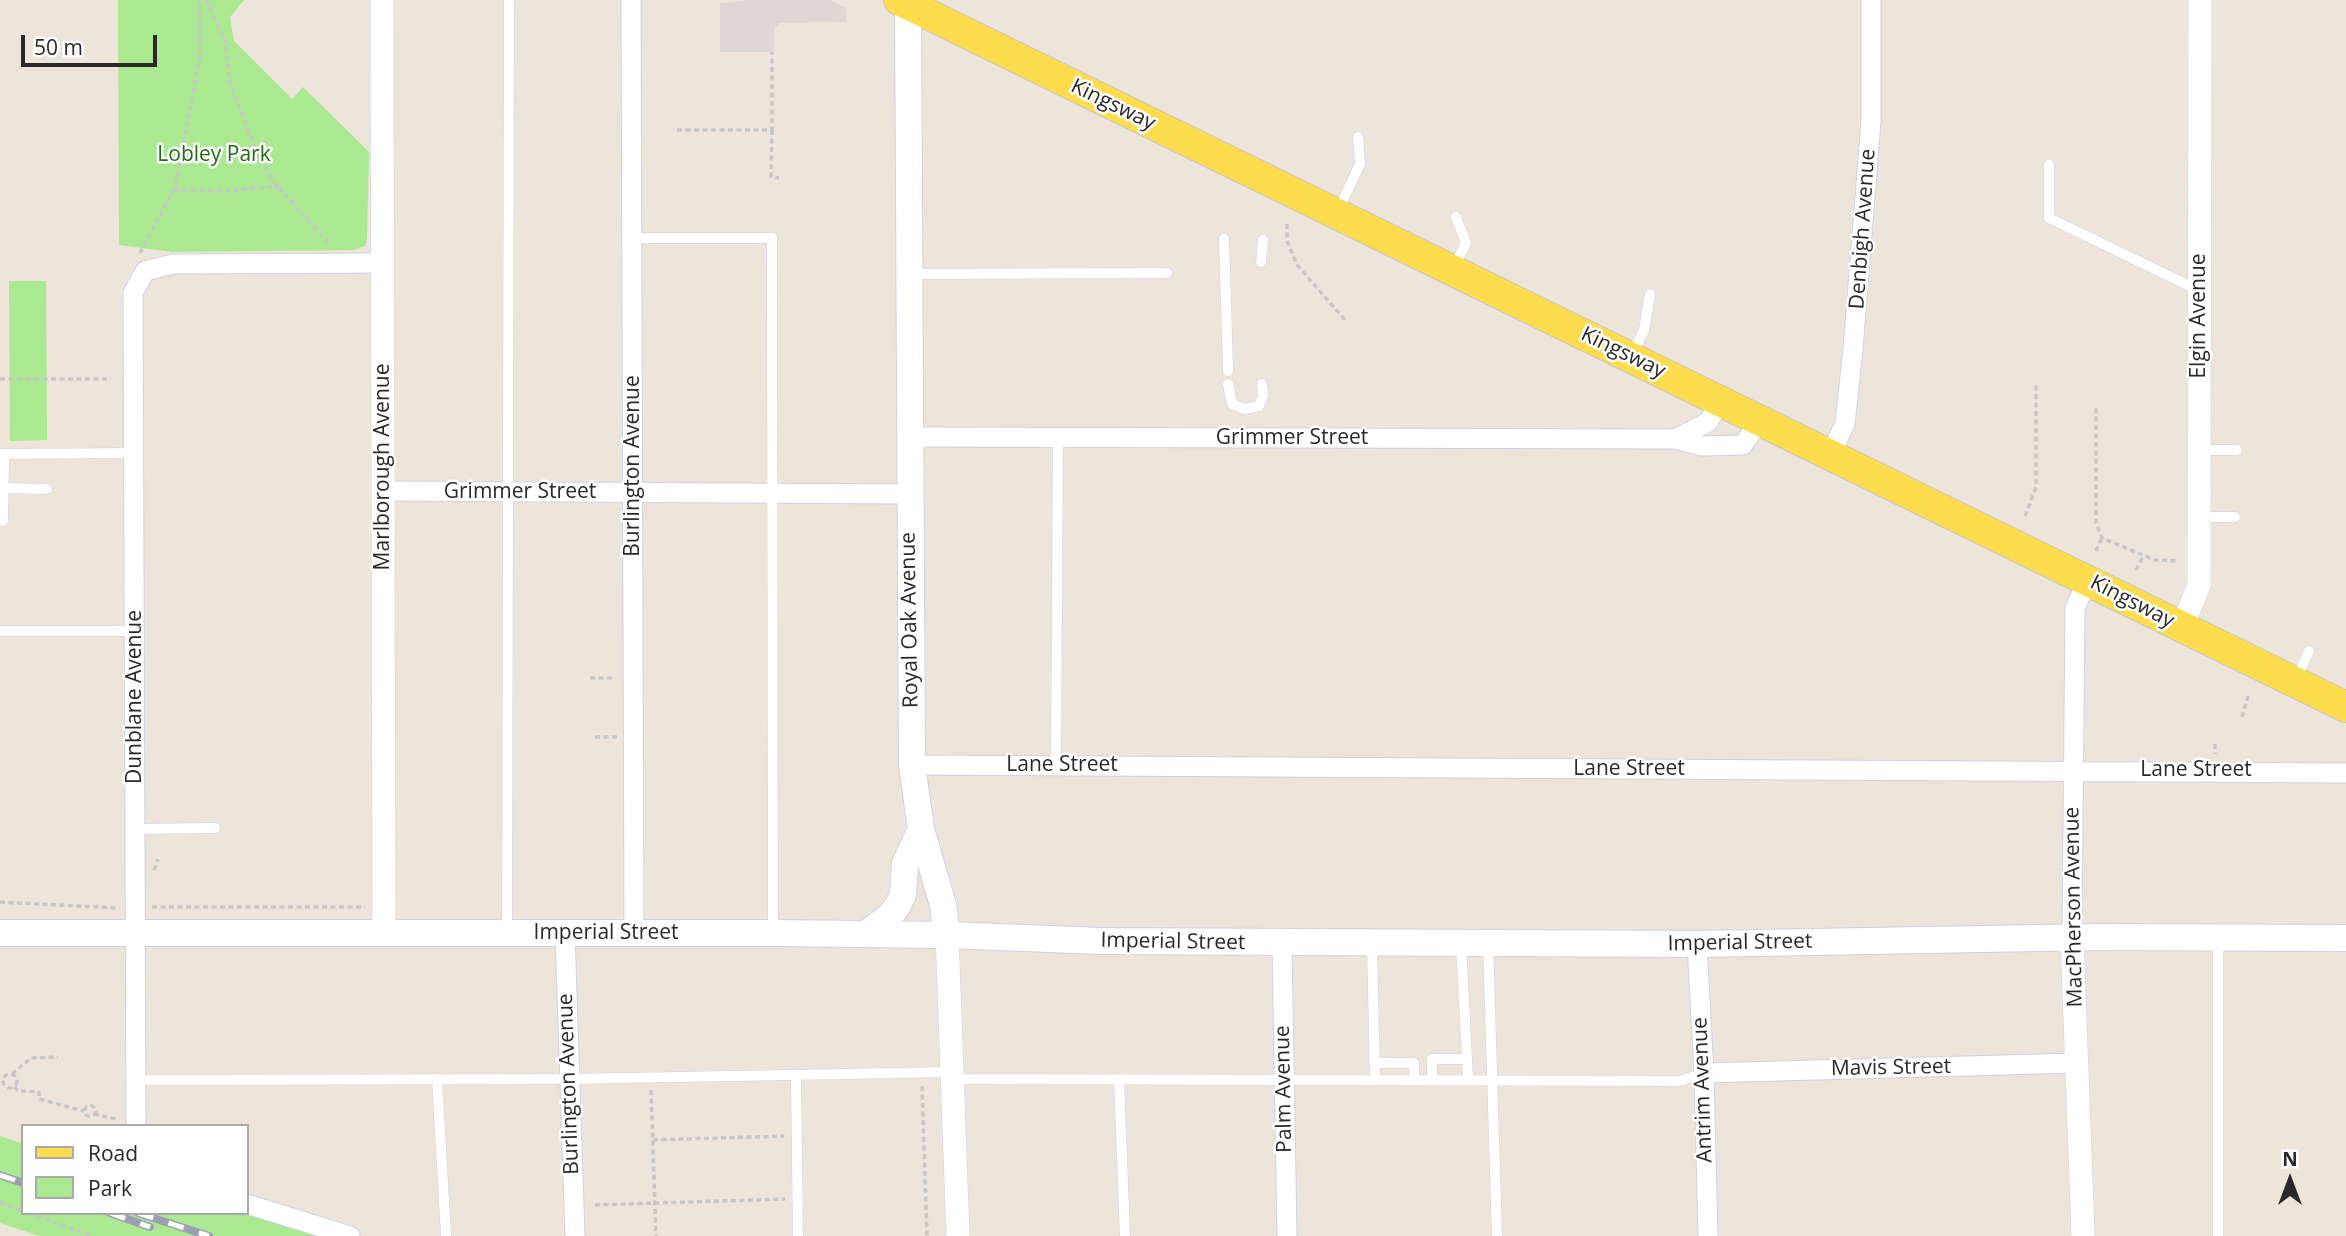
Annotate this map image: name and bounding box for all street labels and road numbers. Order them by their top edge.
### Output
street label: Kingsway [1067,74,1159,136]
street label: Denbigh Avenue [1845,148,1881,310]
street label: Elgin Avenue [2186,253,2212,379]
street label: Kingsway [1577,322,1669,384]
street label: Marlborough Avenue [370,364,396,570]
street label: Burlington Avenue [620,375,646,557]
street label: Grimmer Street [1216,425,1368,451]
street label: Grimmer Street [444,479,596,505]
street label: Royal Oak Avenue [896,532,924,708]
street label: Kingsway [2086,570,2178,634]
street label: Dunblane Avenue [122,610,148,784]
street label: Lane Street [1006,752,1118,778]
street label: Lane Street [1573,756,1685,782]
street label: Lane Street [2140,757,2252,783]
street label: MacPherson Avenue [2060,807,2088,1007]
street label: Imperial Street [534,920,678,946]
street label: Imperial Street [1100,928,1246,956]
street label: Imperial Street [1667,929,1813,957]
street label: Burlington Avenue [553,993,585,1175]
street label: Antrim Avenue [1688,1017,1718,1163]
street label: Palm Avenue [1270,1025,1298,1153]
street label: Mavis Street [1831,1054,1951,1082]

